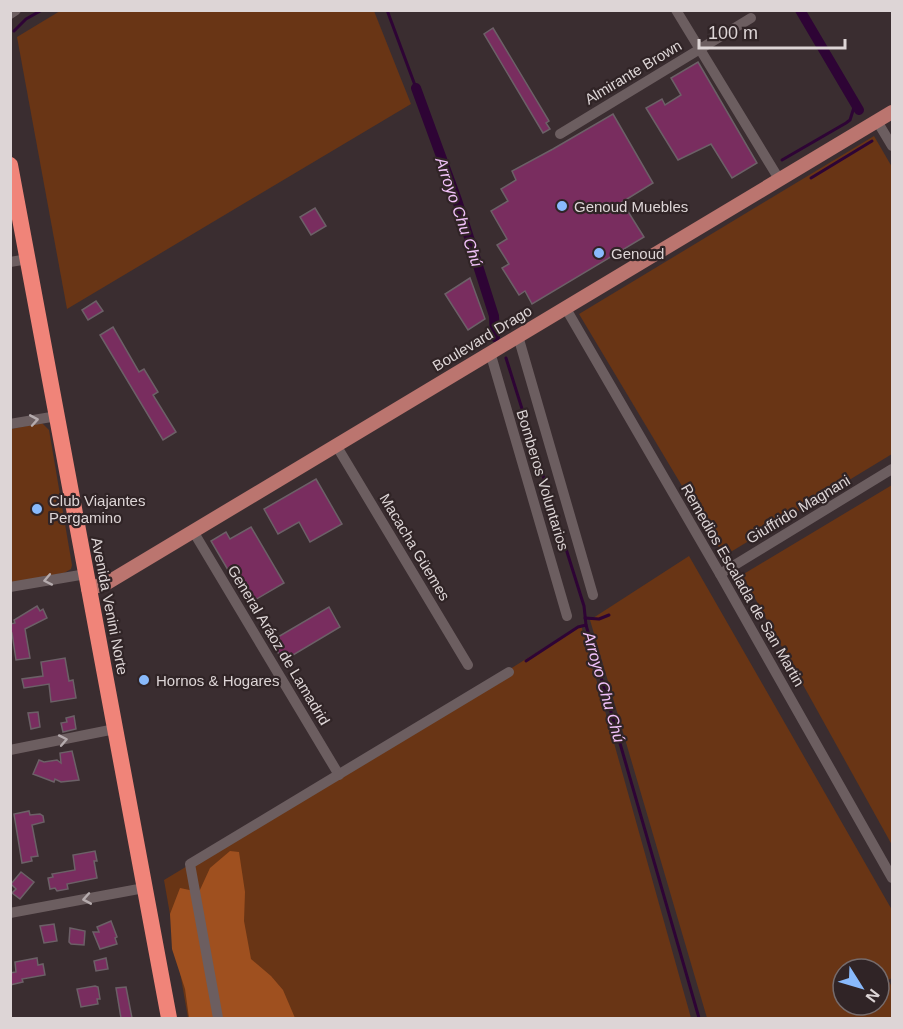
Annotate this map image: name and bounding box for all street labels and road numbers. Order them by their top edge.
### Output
street label: Almirante Brown [581,36,685,108]
street label: Boulevard Drago [429,302,535,374]
street label: Bomberos Voluntarios [513,407,573,553]
street label: Giuffrido Magnani [743,471,853,547]
street label: Remedios Escalada de San Martin [678,481,808,689]
street label: Macacha Güemes [376,490,454,604]
street label: Avenida Venini Norte [88,536,132,676]
street label: General Aráoz de Lamadrid [224,562,334,728]

